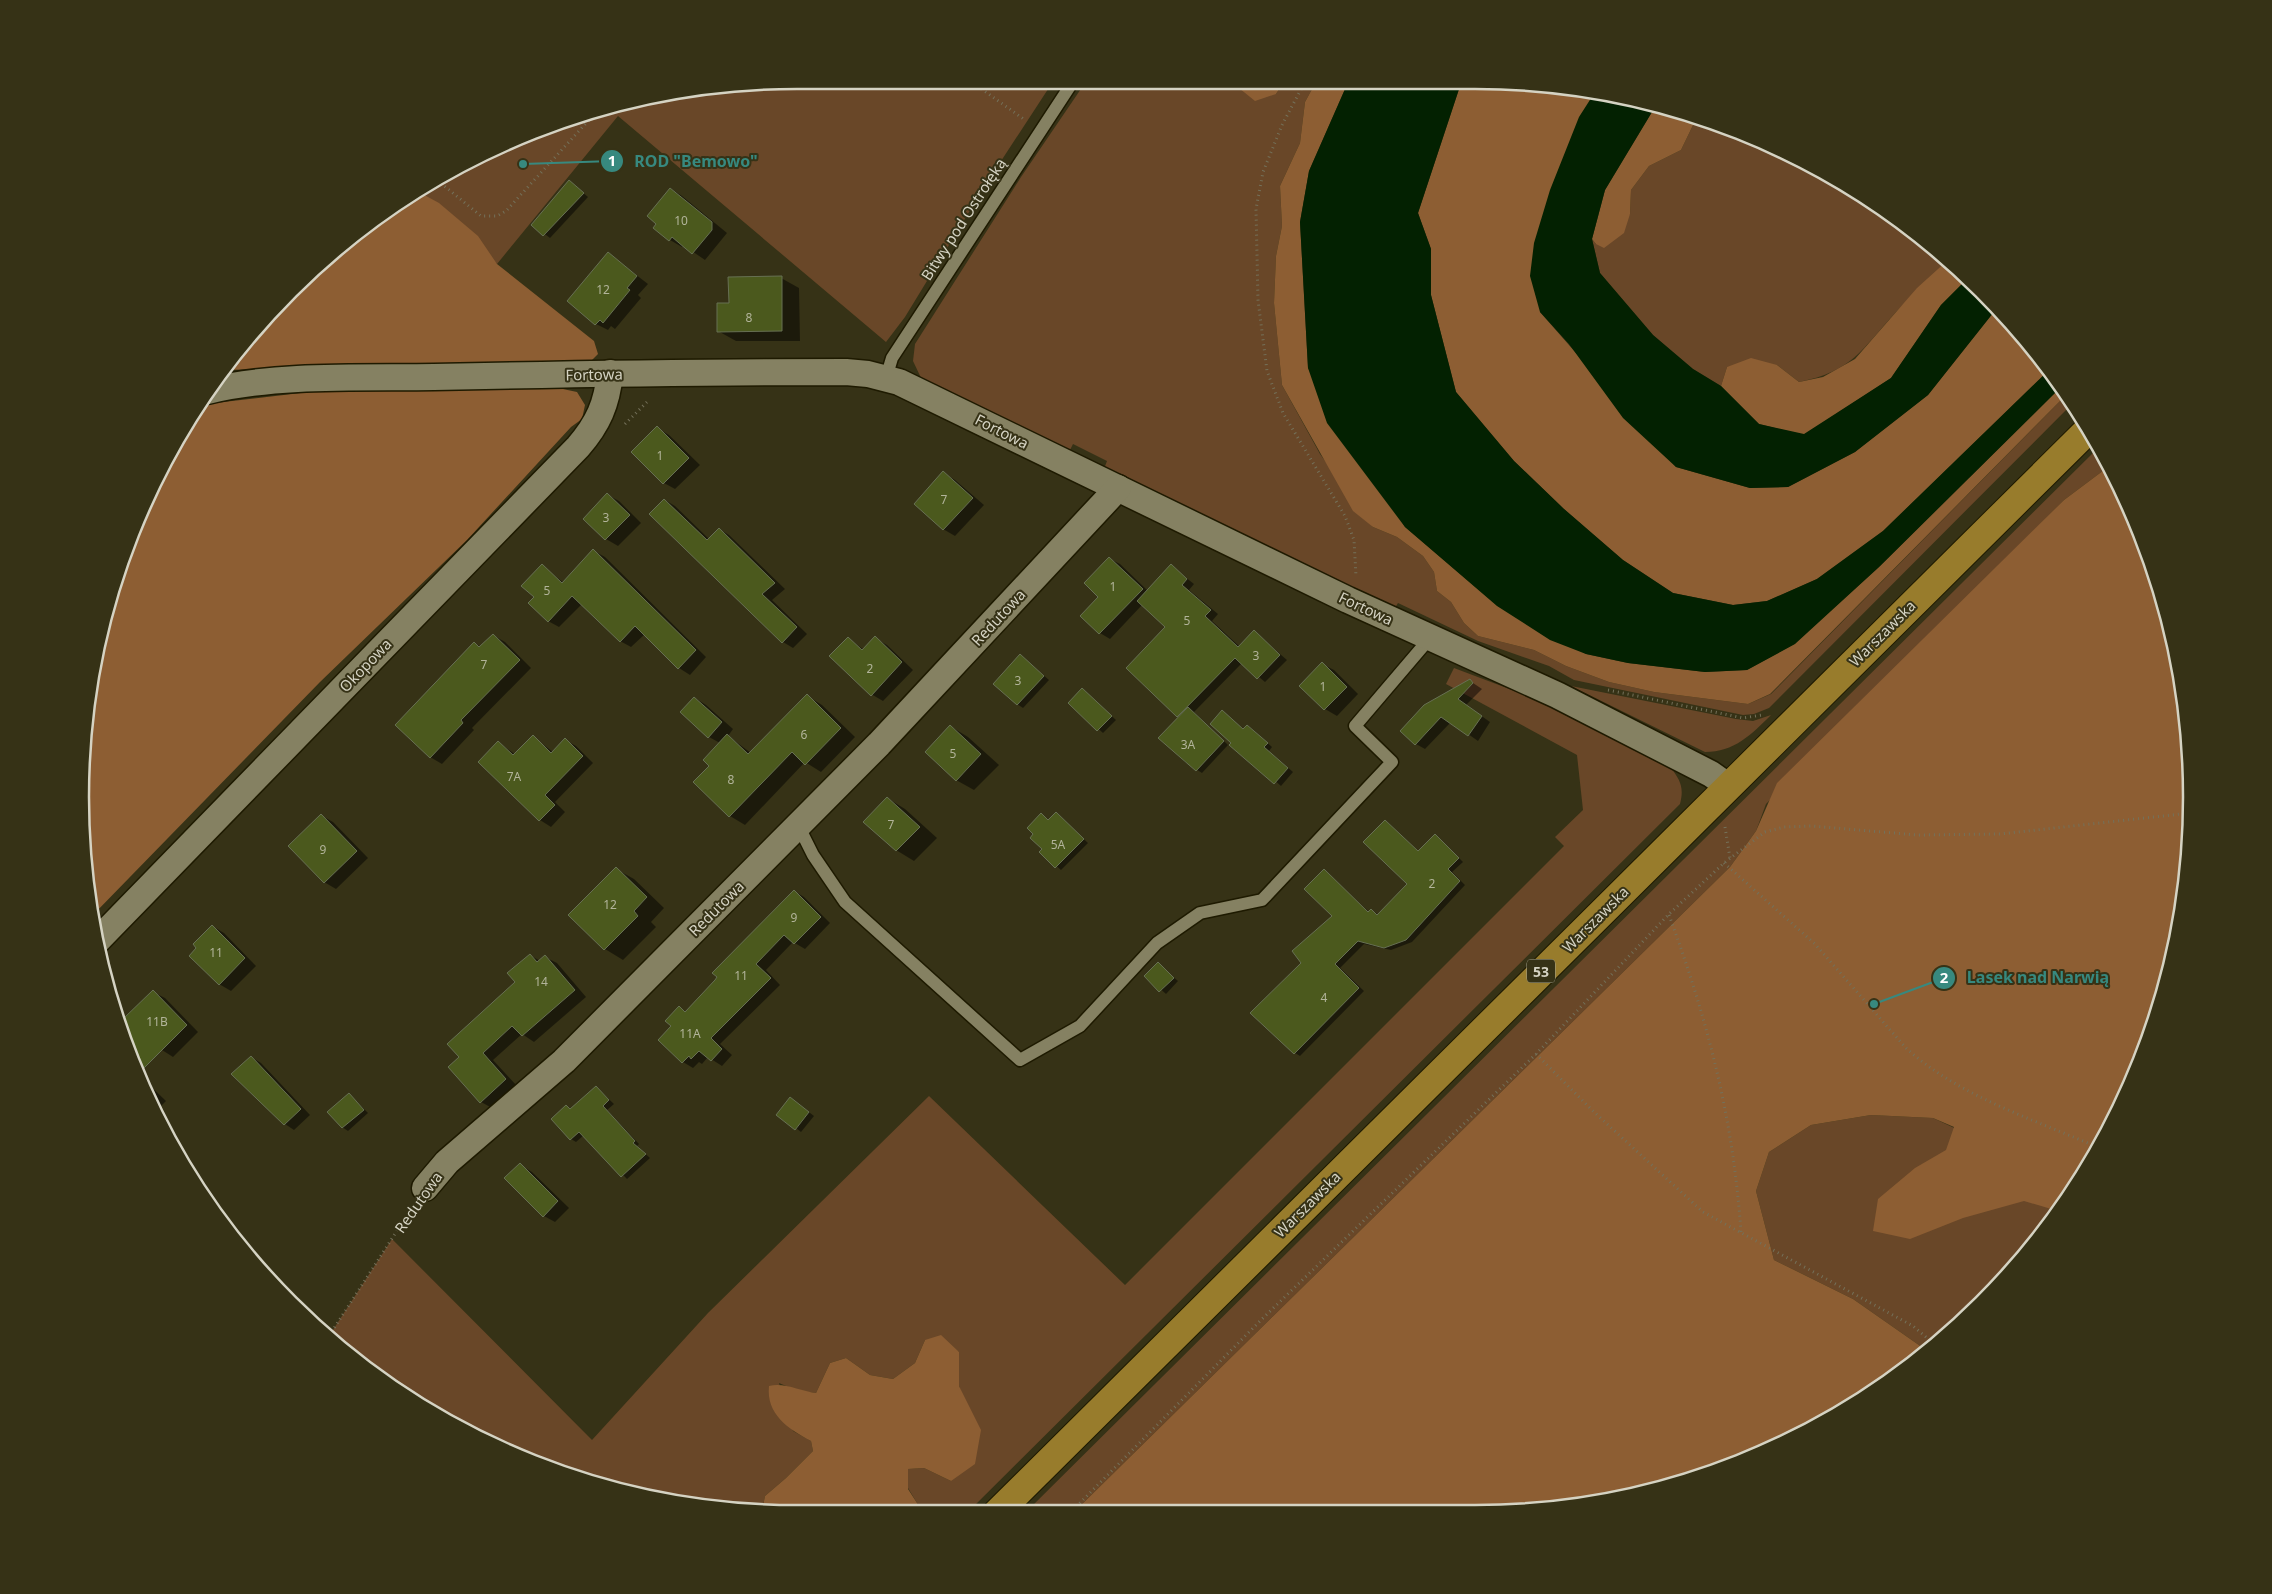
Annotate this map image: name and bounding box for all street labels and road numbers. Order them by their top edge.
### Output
street label: Bitwy pod Ostrołęką [916,154,1010,284]
street label: Fortowa [565,364,623,384]
street label: Fortowa [972,409,1032,453]
street label: Redutowa [967,584,1029,650]
street label: Fortowa [1336,587,1396,629]
street label: Warszawska [1844,595,1920,671]
street label: Okopowa [335,634,395,696]
street label: Redutowa [684,876,748,940]
street label: Warszawska [1557,881,1633,957]
road number: 53 [1527,959,1555,982]
street label: Warszawska [1269,1166,1345,1242]
street label: Redutowa [390,1167,446,1237]

